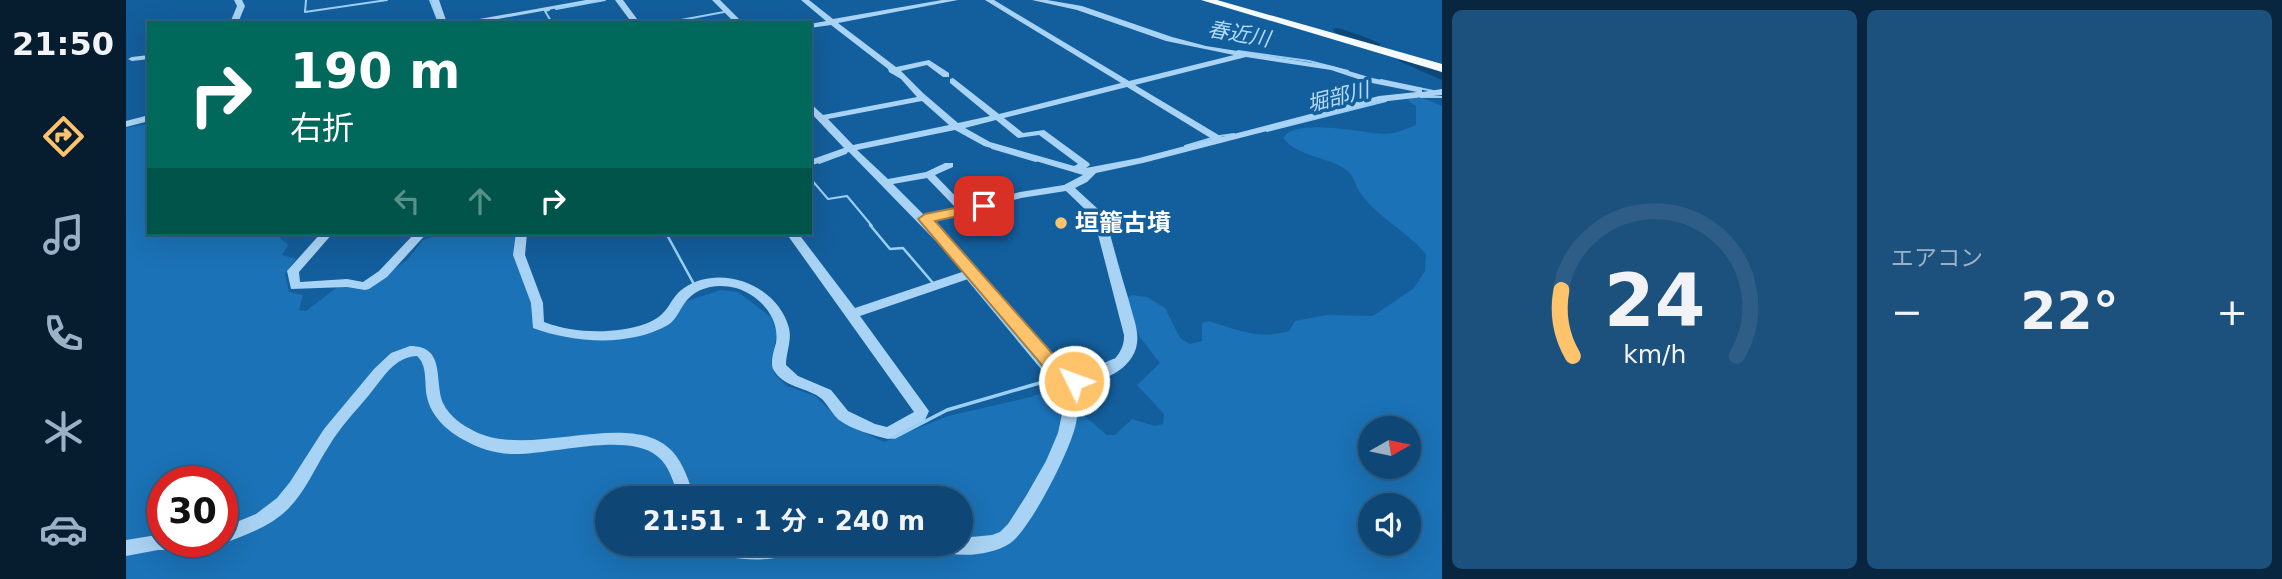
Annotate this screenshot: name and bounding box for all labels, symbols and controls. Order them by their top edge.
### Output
water label: 春近川 [1206,17,1274,52]
text: 21:50 [12,25,114,63]
text: 190 m [290,43,460,100]
icon: right [175,49,266,140]
water label: 堀部川 [1305,77,1373,116]
text: 右折 [290,109,354,147]
icon: directions [39,112,88,161]
pin [954,176,1014,236]
icon: left [388,182,426,220]
icon: ahead [461,182,499,220]
icon: right [534,182,572,220]
icon: arrive [965,187,1003,225]
place label: 垣籠古墳 [1075,209,1171,237]
icon: music [39,210,88,259]
marker: 垣籠古墳 [1053,215,1069,231]
text: エアコン [1891,245,1983,271]
text: 24 [1604,258,1705,343]
text: 22° [2020,281,2119,341]
text: − [1891,290,1923,334]
text: + [2216,290,2248,334]
icon: phone [39,309,88,358]
text: km/h [1623,339,1686,368]
position arrow [1037,344,1111,418]
icon: climate [39,407,88,456]
north arrow [1358,416,1421,480]
map controls [1358,416,1421,556]
speed limit sign: 30 [147,466,238,557]
button: sound [1358,493,1421,556]
icon: car [39,505,88,554]
text: 21:51 · 1 分 · 240 m [643,506,925,536]

